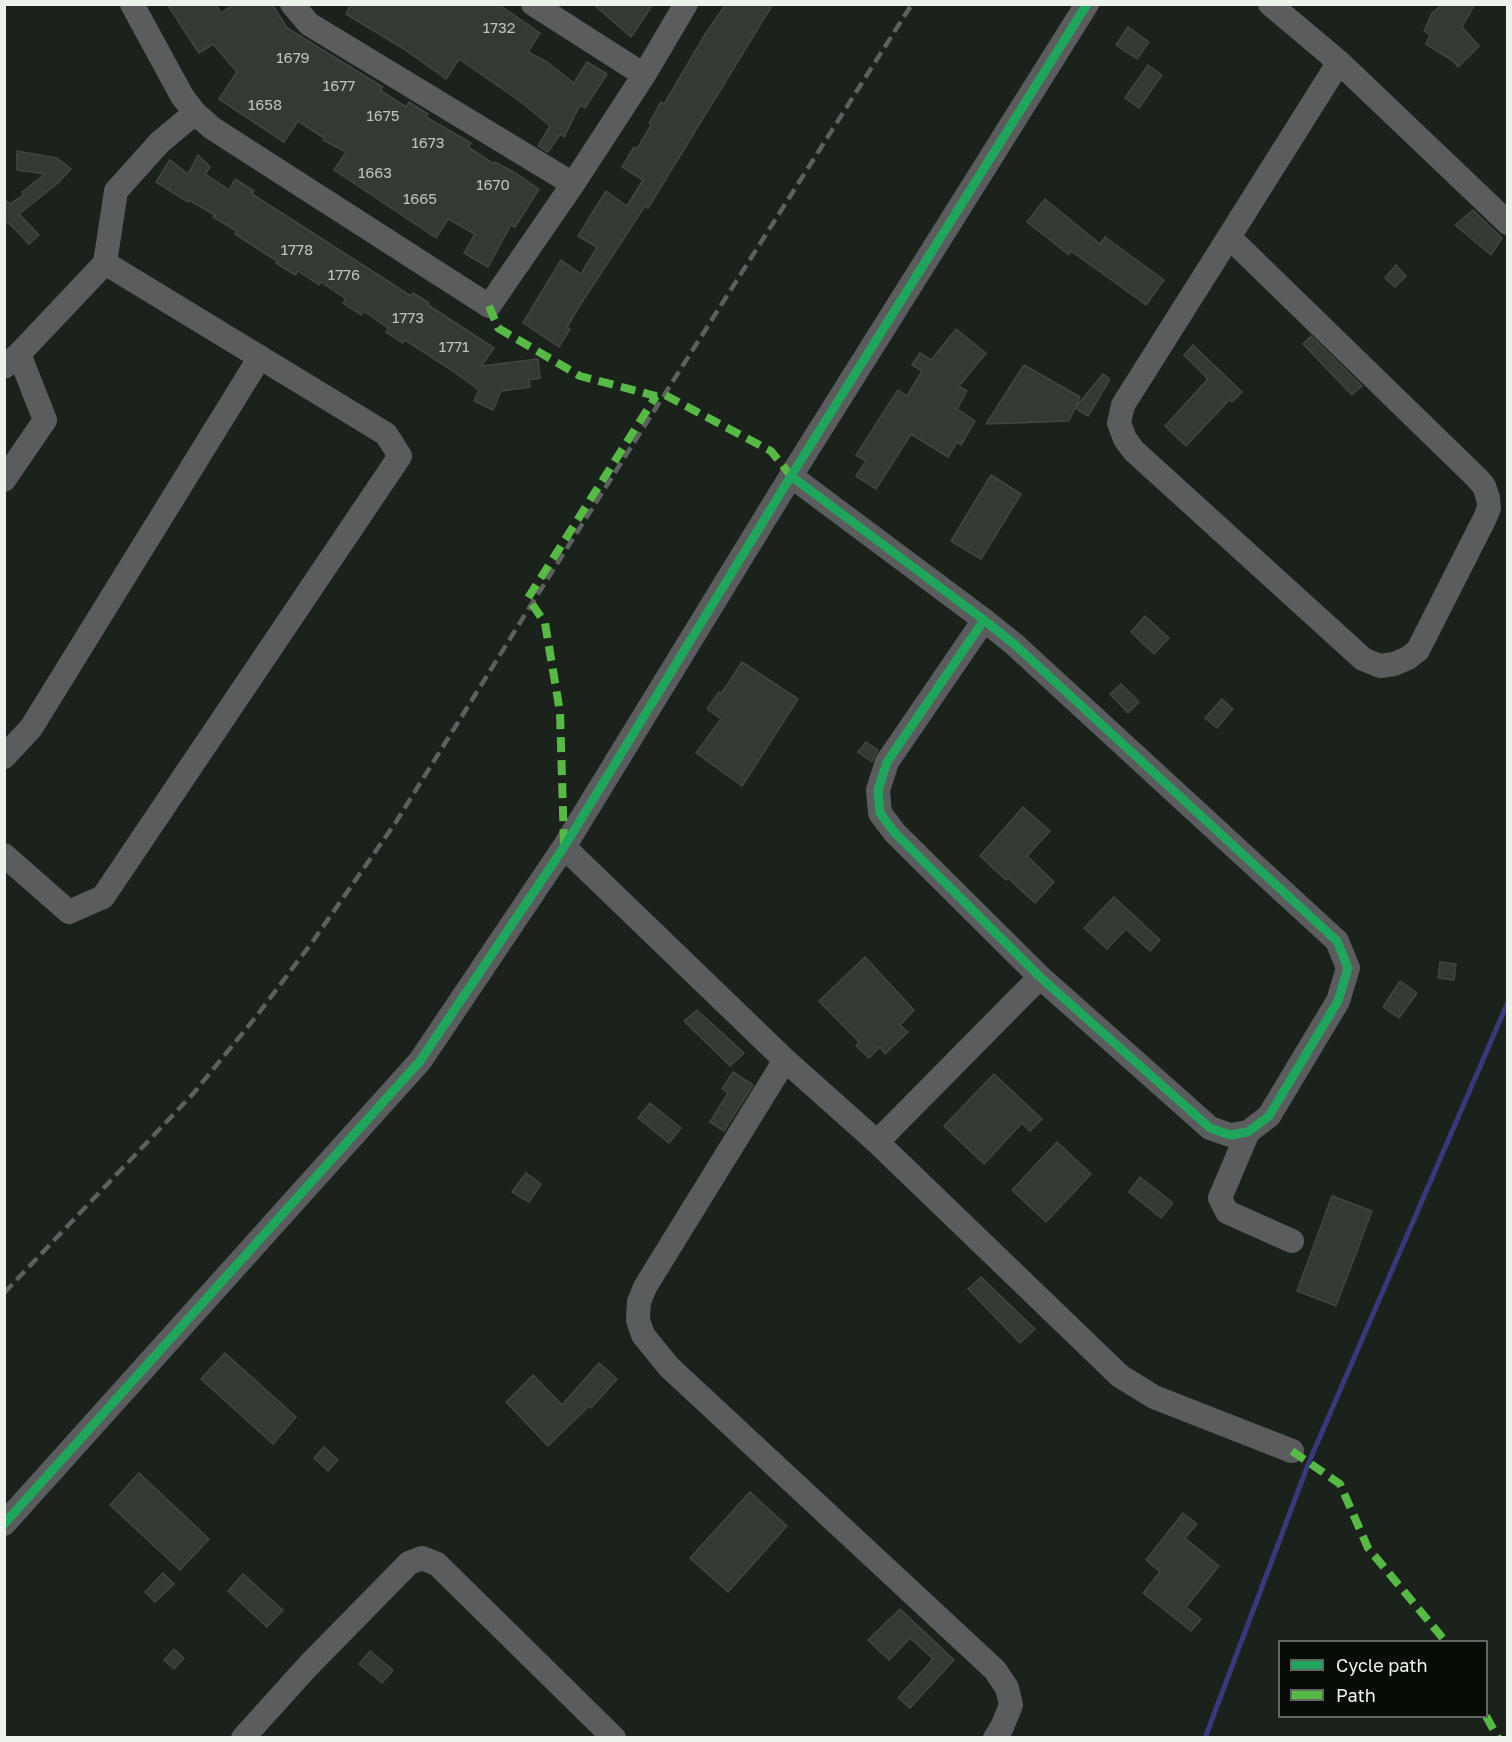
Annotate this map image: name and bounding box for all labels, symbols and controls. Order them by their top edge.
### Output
house number: 1732 [483,19,515,37]
house number: 1679 [276,49,310,67]
house number: 1677 [323,77,355,95]
house number: 1658 [248,96,282,114]
house number: 1675 [367,107,399,125]
house number: 1673 [411,134,445,152]
house number: 1663 [358,164,392,182]
house number: 1670 [476,176,510,194]
house number: 1665 [403,190,437,208]
house number: 1778 [281,241,313,259]
house number: 1776 [328,266,360,284]
house number: 1773 [392,309,424,327]
house number: 1771 [439,338,469,356]
legend [1278,1640,1488,1718]
text: Cycle path [1336,1654,1428,1676]
text: Path [1336,1684,1376,1706]

